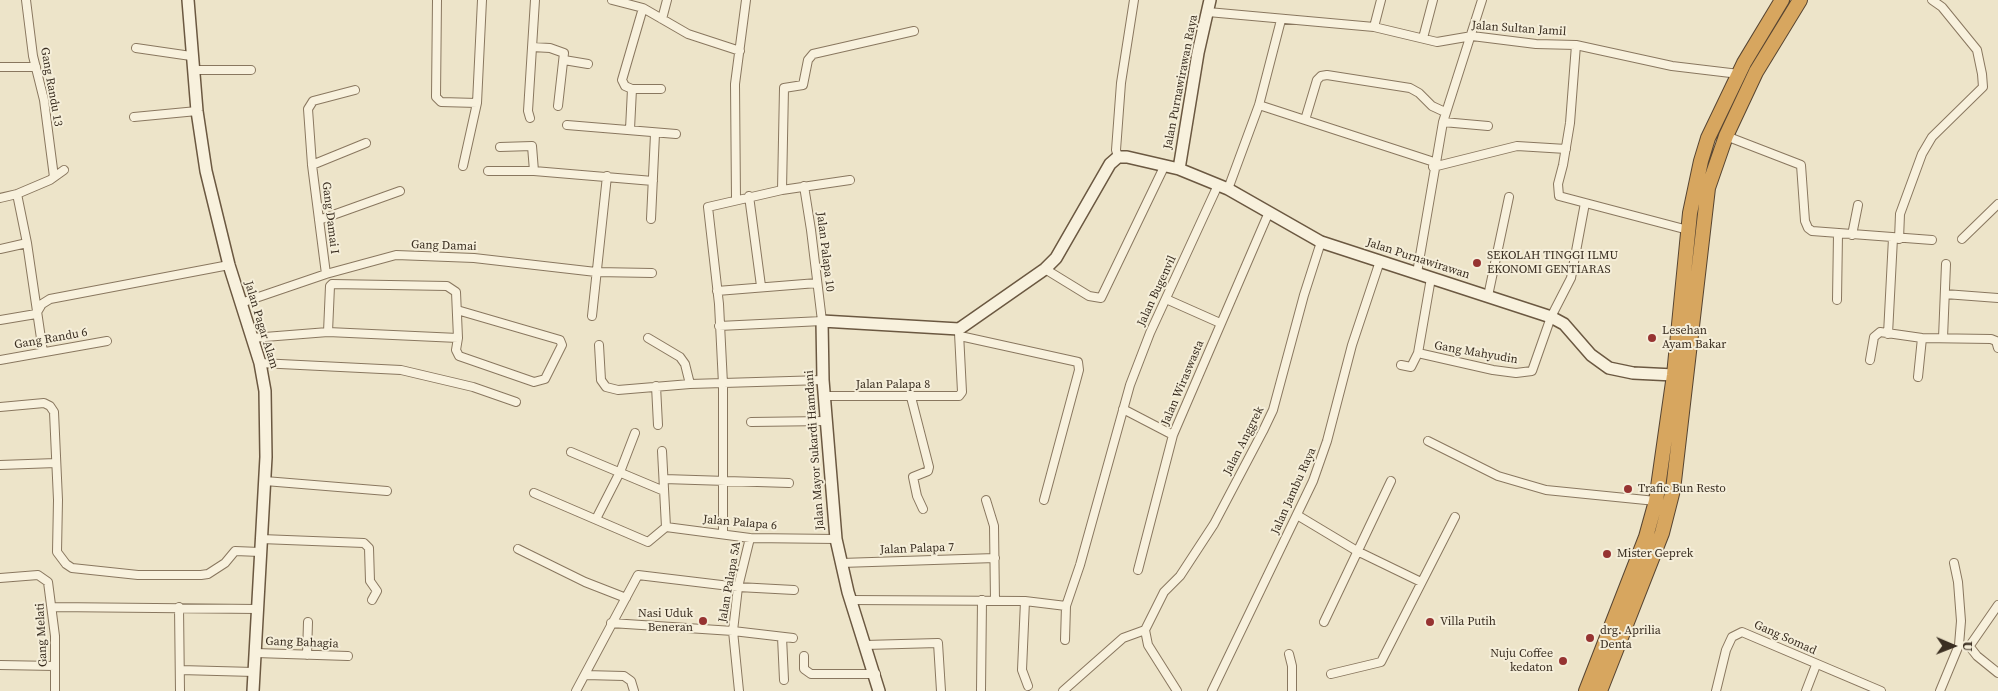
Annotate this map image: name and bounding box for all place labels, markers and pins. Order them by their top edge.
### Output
place label: SEKOLAH TINGGI ILMU EKONOMI GENTIARAS [1487,249,1618,277]
marker: SEKOLAH TINGGI ILMU EKONOMI GENTIARAS [1471,257,1483,269]
place label: Lesehan Ayam Bakar [1662,324,1726,352]
marker: Lesehan Ayam Bakar [1646,332,1658,344]
place label: Trafic Bun Resto [1638,482,1726,496]
marker: Trafic Bun Resto [1622,483,1634,495]
place label: Mister Geprek [1617,547,1693,561]
marker: Mister Geprek [1601,548,1613,560]
place label: Nasi Uduk Beneran [638,607,693,635]
marker: Nasi Uduk Beneran [697,615,709,627]
place label: Villa Putih [1440,615,1496,629]
marker: Villa Putih [1424,616,1436,628]
place label: drg. Aprilia Denta [1600,624,1661,652]
marker: drg. Aprilia Denta [1584,632,1596,644]
place label: Nuju Coffee kedaton [1490,647,1553,675]
marker: Nuju Coffee kedaton [1557,655,1569,667]

